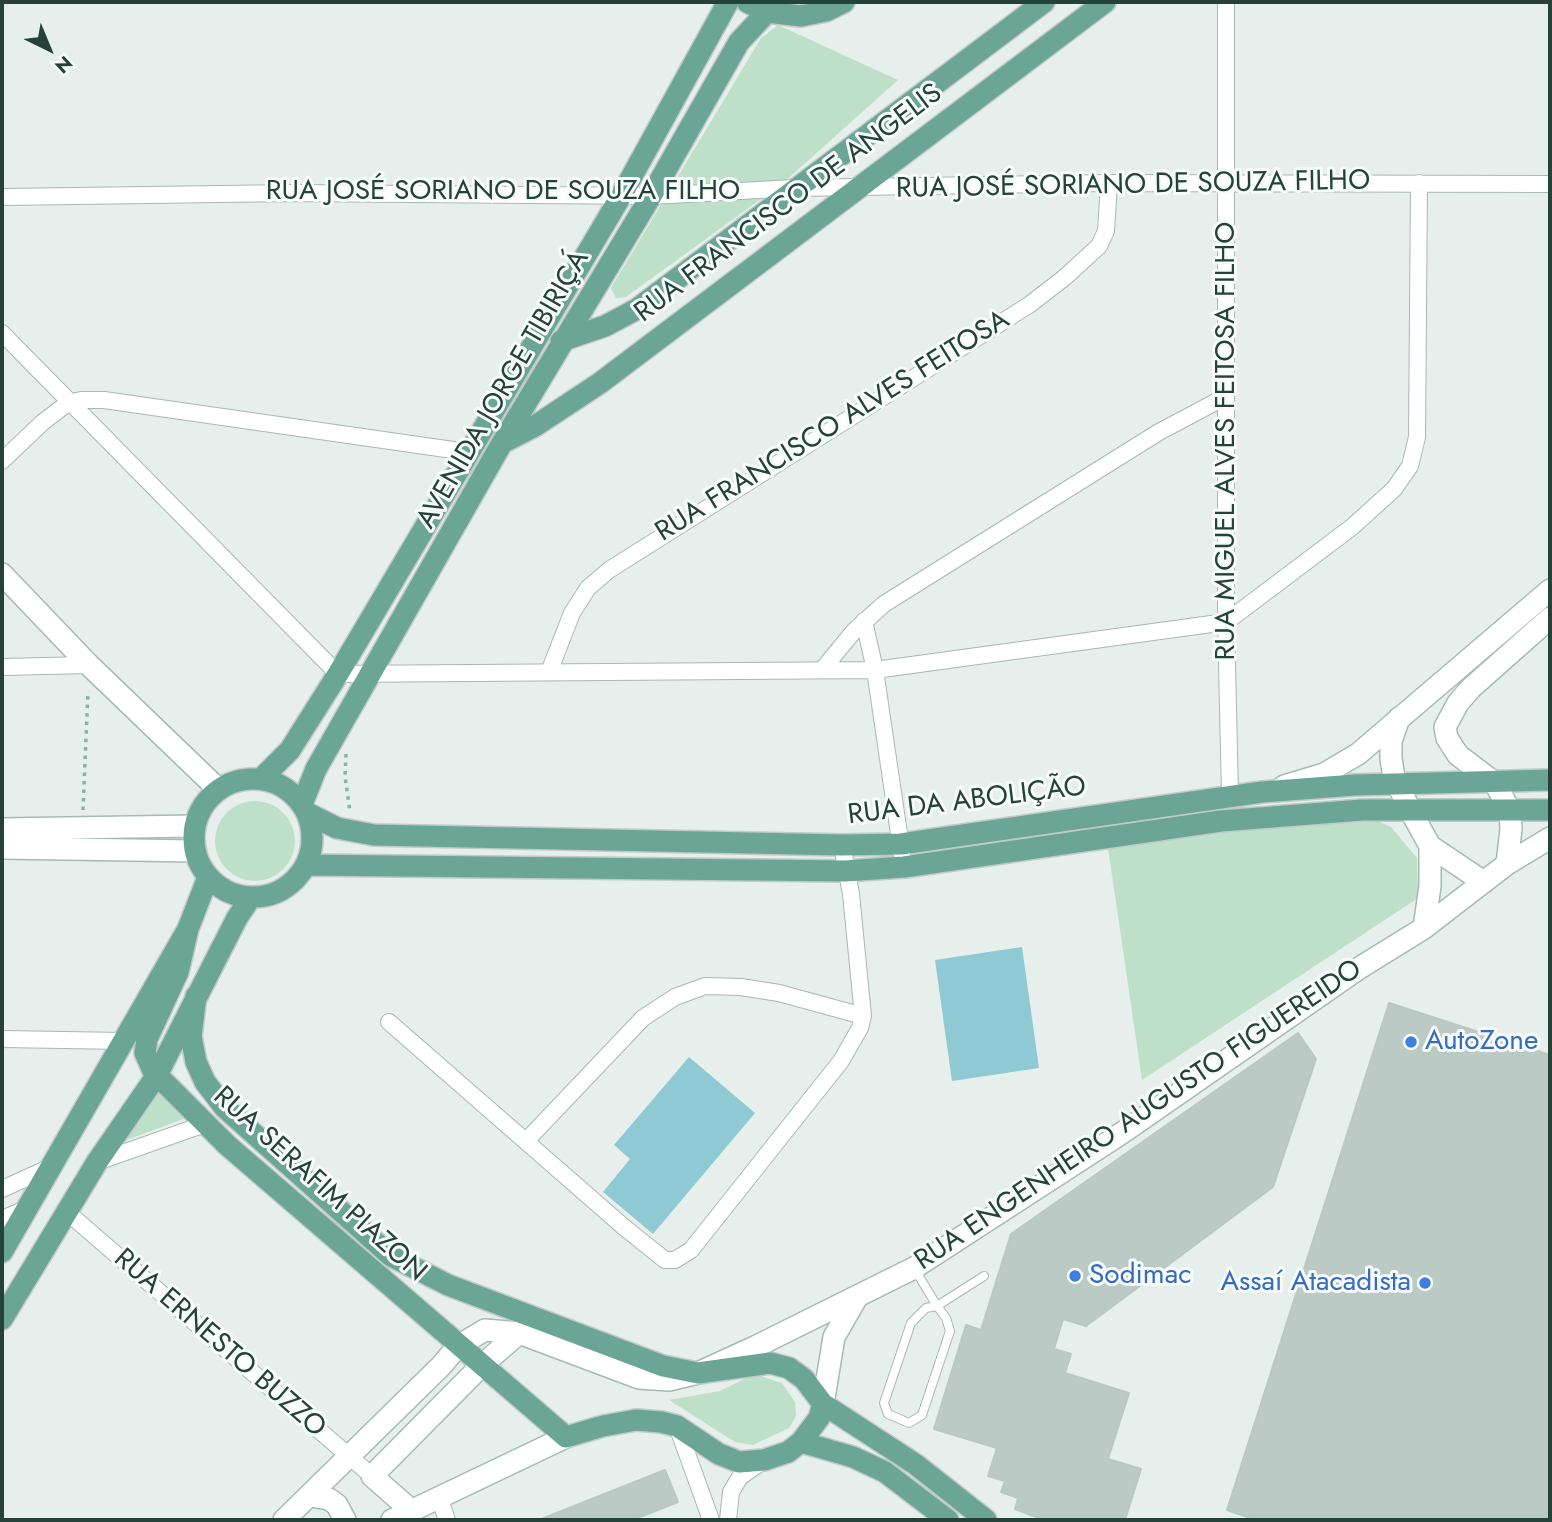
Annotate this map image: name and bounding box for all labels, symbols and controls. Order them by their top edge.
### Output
north arrow [14,14,84,84]
text: N [49,50,78,80]
street label: RUA FRANCISCO DE ANGELIS [629,77,949,331]
street label: RUA JOSÉ SORIANO DE SOUZA FILHO [896,165,1370,207]
street label: RUA JOSÉ SORIANO DE SOUZA FILHO [266,175,740,209]
street label: RUA MIGUEL ALVES FEITOSA FILHO [1210,222,1244,660]
street label: AVENIDA JORGE TIBIRIÇÁ [411,245,597,535]
street label: RUA FRANCISCO ALVES FEITOSA [650,304,1016,550]
street label: RUA DA ABOLIÇÃO [846,771,1088,833]
street label: RUA ENGENHEIRO AUGUSTO FIGUEREIDO [909,953,1369,1279]
place label: AutoZone [1425,1025,1538,1059]
marker: AutoZone [1403,1034,1419,1050]
street label: RUA SERAFIM PIAZON [205,1080,433,1290]
street label: RUA ERNESTO BUZZO [106,1243,332,1445]
place label: Sodimac [1089,1259,1192,1293]
place label: Assaí Atacadista [1221,1266,1411,1300]
marker: Sodimac [1067,1268,1083,1284]
marker: Assaí Atacadista [1417,1275,1433,1291]

